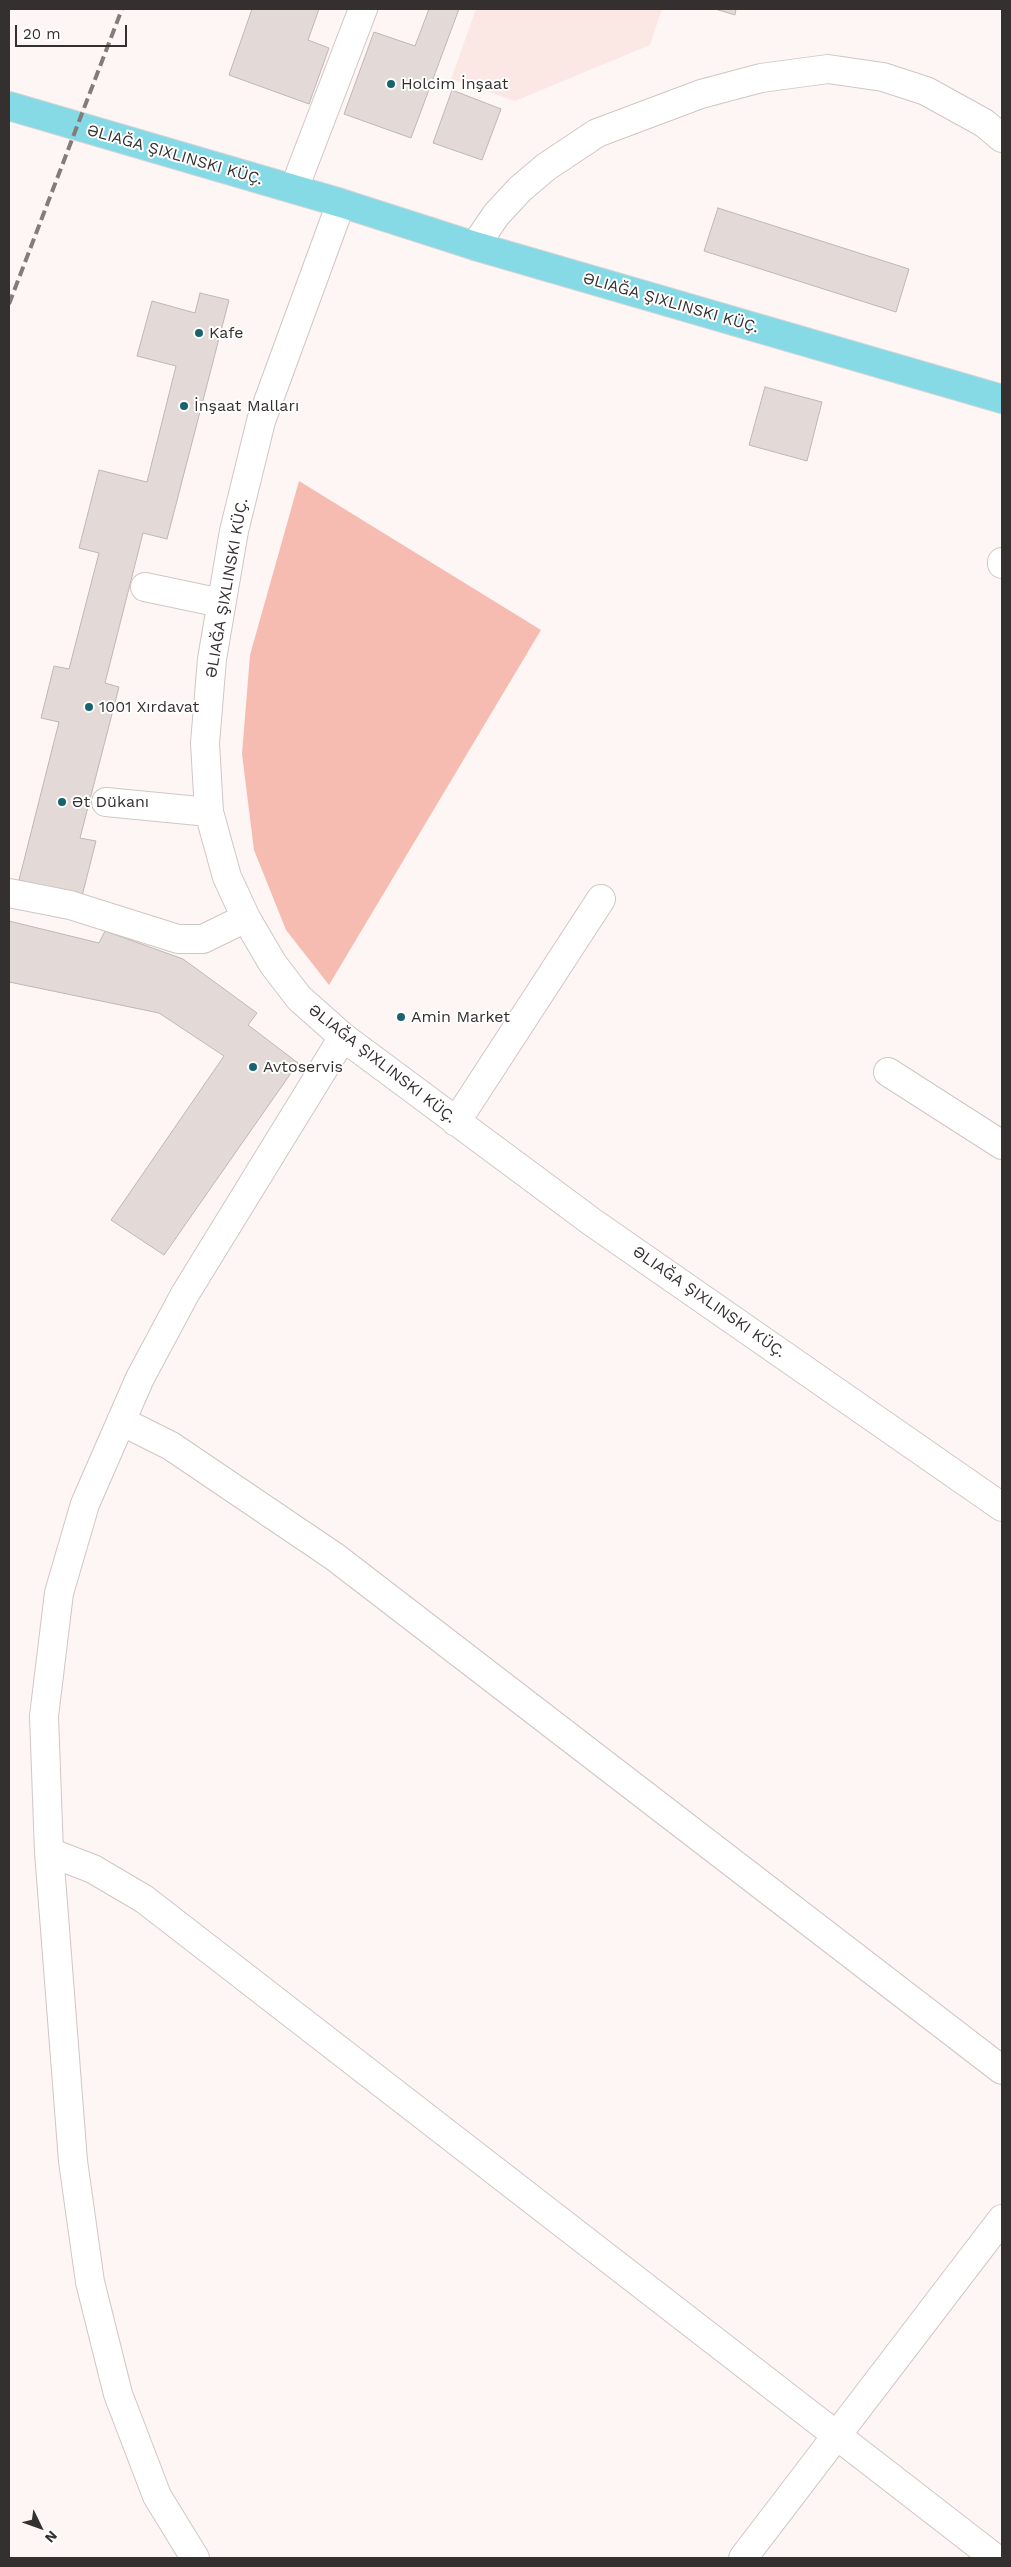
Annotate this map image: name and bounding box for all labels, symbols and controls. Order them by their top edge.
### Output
scale bar [18,15,130,47]
text: 20 m [23,25,61,43]
place label: Holcim İnşaat [401,74,509,94]
marker: Holcim İnşaat [385,78,397,90]
street label: ƏLIAĞA ŞIXLINSKI KÜÇ. [85,121,265,189]
street label: ƏLIAĞA ŞIXLINSKI KÜÇ. [581,269,761,337]
place label: Kafe [209,323,244,343]
marker: Kafe [193,327,205,339]
place label: İnşaat Malları [194,396,299,416]
marker: İnşaat Malları [178,400,190,412]
street label: ƏLIAĞA ŞIXLINSKI KÜÇ. [202,497,252,679]
place label: 1001 Xırdavat [99,697,199,717]
marker: 1001 Xırdavat [83,701,95,713]
place label: Ət Dükanı [72,792,149,812]
marker: Ət Dükanı [56,796,68,808]
street label: ƏLIAĞA ŞIXLINSKI KÜÇ. [304,1000,460,1128]
place label: Amin Market [411,1007,510,1027]
marker: Amin Market [395,1011,407,1023]
place label: Avtoservis [263,1057,343,1077]
marker: Avtoservis [247,1061,259,1073]
street label: ƏLIAĞA ŞIXLINSKI KÜÇ. [629,1242,789,1362]
north arrow [15,2502,65,2552]
text: N [42,2528,61,2546]

